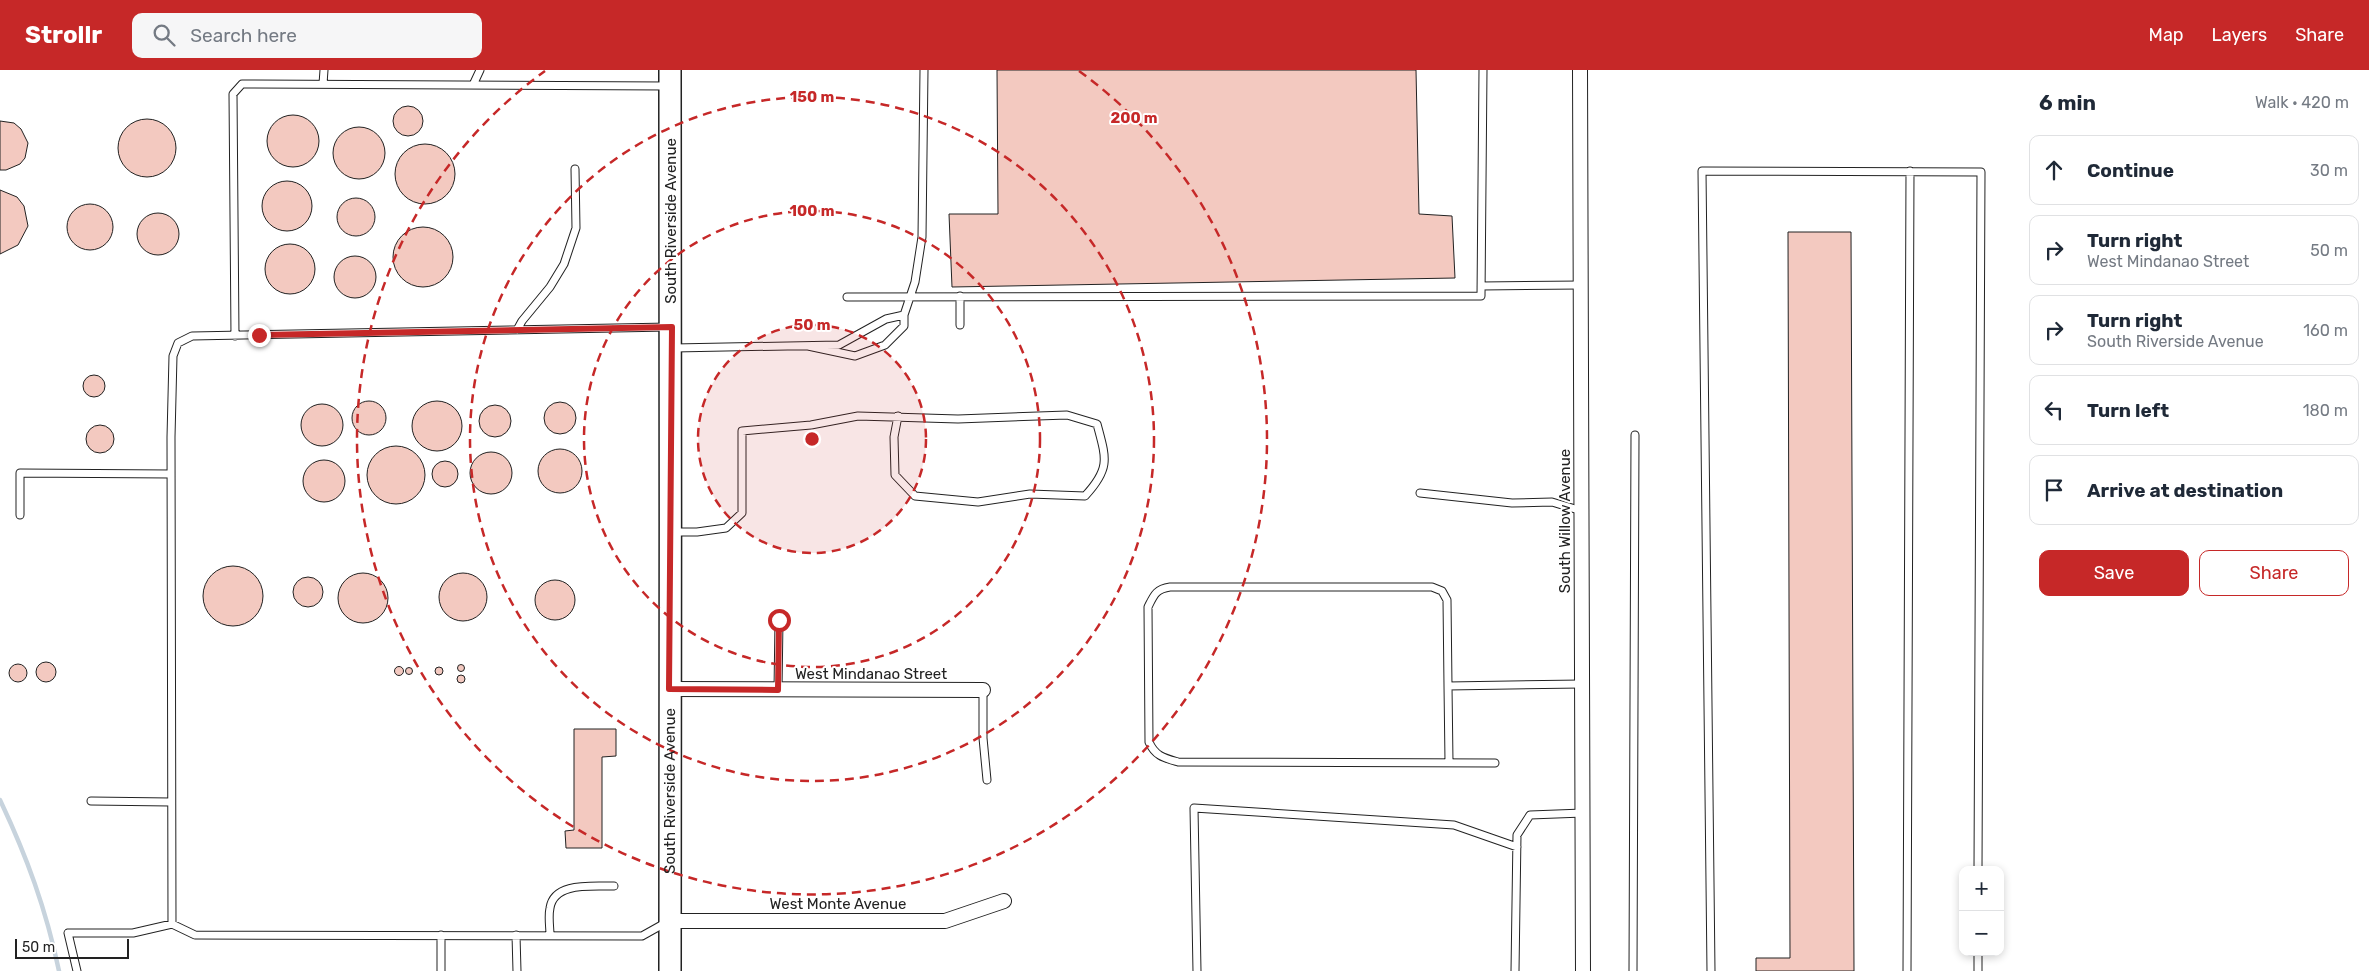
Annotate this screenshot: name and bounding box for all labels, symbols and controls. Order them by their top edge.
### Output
search box [132,13,482,58]
text: Strollr [25,21,102,49]
icon: search [150,21,178,49]
text: Search here [190,24,297,47]
text: Map [2149,24,2184,46]
text: Layers [2212,24,2267,46]
text: Share [2295,24,2344,46]
text: 150 m [790,88,834,106]
text: 6 min [2039,90,2096,115]
text: Walk · 420 m [2255,93,2349,112]
text: 200 m [1110,109,1158,127]
street label: South Riverside Avenue [662,138,680,304]
icon: ahead [2040,156,2068,184]
text: Continue [2087,159,2174,182]
text: 30 m [2310,161,2348,180]
text: 100 m [790,202,834,220]
text: Turn right [2087,229,2182,252]
icon: right [2040,236,2068,264]
text: 50 m [2310,241,2348,260]
text: West Mindanao Street [2087,252,2249,271]
text: Turn right [2087,309,2182,332]
text: 50 m [794,316,830,334]
icon: right [2040,316,2068,344]
text: 160 m [2303,321,2348,340]
route end [248,324,271,347]
text: South Riverside Avenue [2087,332,2264,351]
icon: left [2040,396,2068,424]
text: Turn left [2087,399,2169,422]
text: 180 m [2303,401,2348,420]
centre of rings [803,430,821,448]
street label: South Willow Avenue [1556,449,1574,593]
icon: arrive [2040,476,2068,504]
text: Arrive at destination [2087,479,2283,502]
button: Save [2039,550,2189,596]
button: Share [2199,550,2349,596]
route start [768,609,791,632]
street label: West Mindanao Street [795,665,947,683]
street label: South Riverside Avenue [661,708,679,874]
map controls [1959,866,2004,956]
button: + [1959,866,2004,911]
street label: West Monte Avenue [770,895,906,913]
button: − [1959,911,2004,956]
scale bar [15,936,129,959]
text: 50 m [22,939,55,956]

